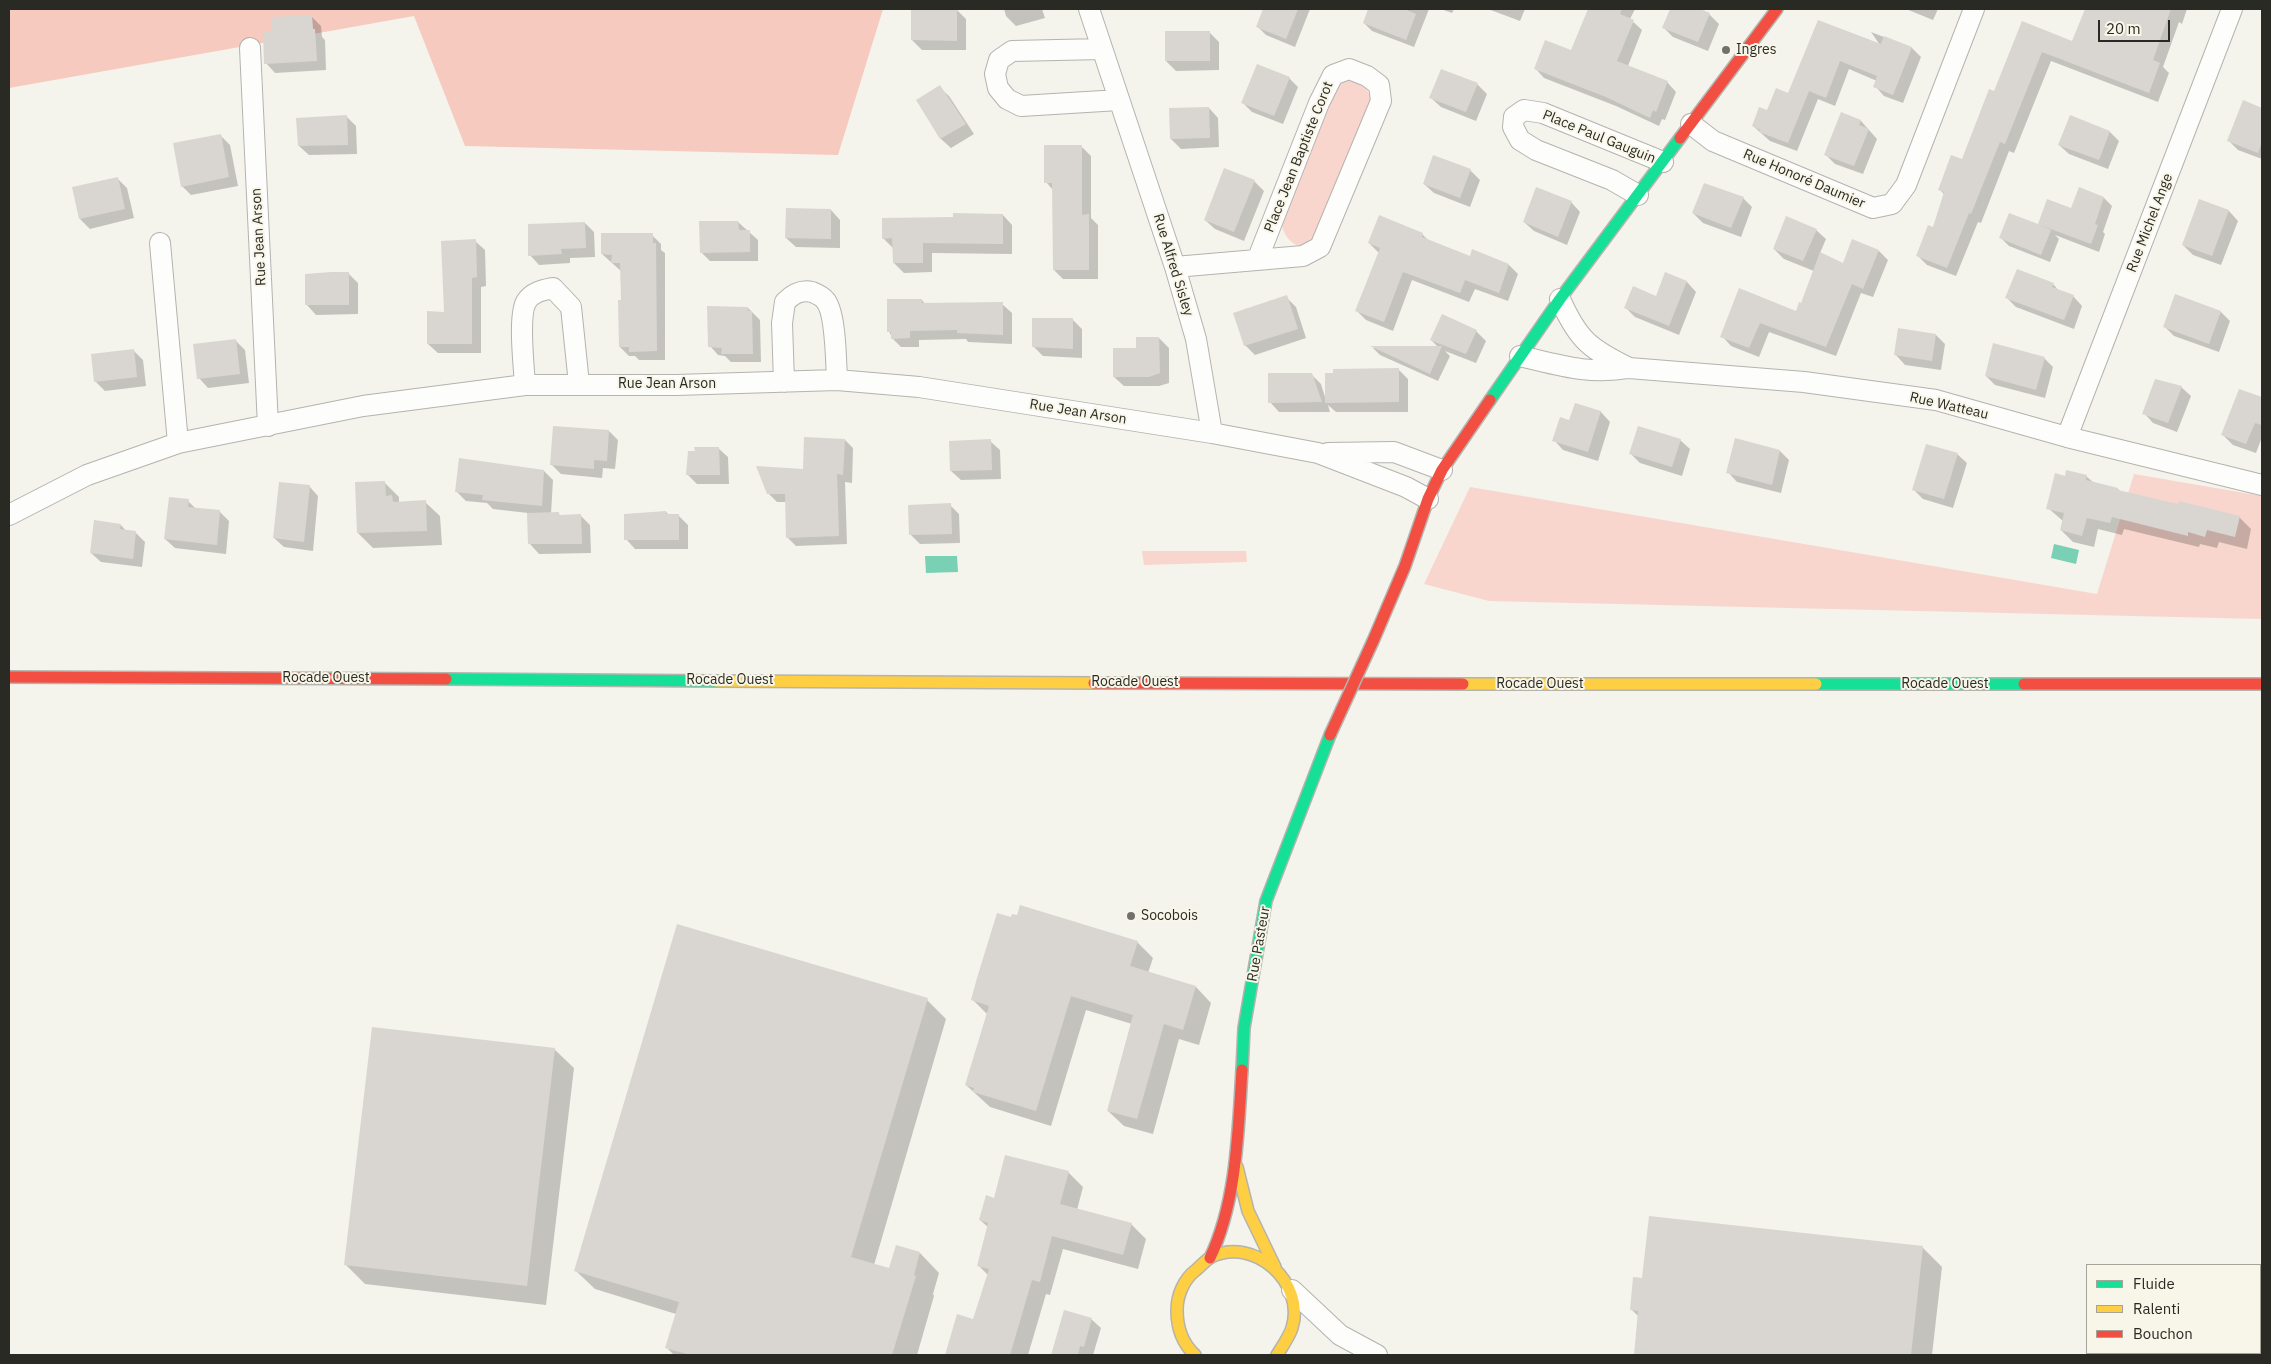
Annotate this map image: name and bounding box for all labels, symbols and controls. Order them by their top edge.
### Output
scale bar [2101,10,2174,42]
text: 20 m [2106,19,2141,38]
place label: Ingres [1736,42,1777,58]
marker: Ingres [1720,44,1732,56]
street label: Place Jean Baptiste Corot [1261,79,1337,235]
street label: Place Paul Gauguin [1540,107,1658,167]
street label: Rue Honoré Daumier [1740,146,1868,212]
street label: Rue Michel Ange [2123,171,2177,275]
street label: Rue Jean Arson [248,188,270,286]
street label: Rue Alfred Sisley [1149,212,1197,318]
street label: Rue Jean Arson [618,376,716,392]
street label: Rue Watteau [1908,389,1990,423]
street label: Rue Jean Arson [1028,396,1128,428]
street label: Rocade Ouest [282,670,370,686]
street label: Rocade Ouest [686,672,774,688]
street label: Rocade Ouest [1091,674,1179,690]
street label: Rocade Ouest [1496,676,1584,692]
street label: Rocade Ouest [1901,676,1989,692]
street label: Rue Pasteur [1244,905,1274,983]
place label: Socobois [1141,908,1198,924]
marker: Socobois [1125,910,1137,922]
legend [2086,1264,2261,1354]
text: Fluide [2133,1274,2175,1293]
text: Ralenti [2133,1299,2180,1318]
text: Bouchon [2133,1324,2193,1343]

